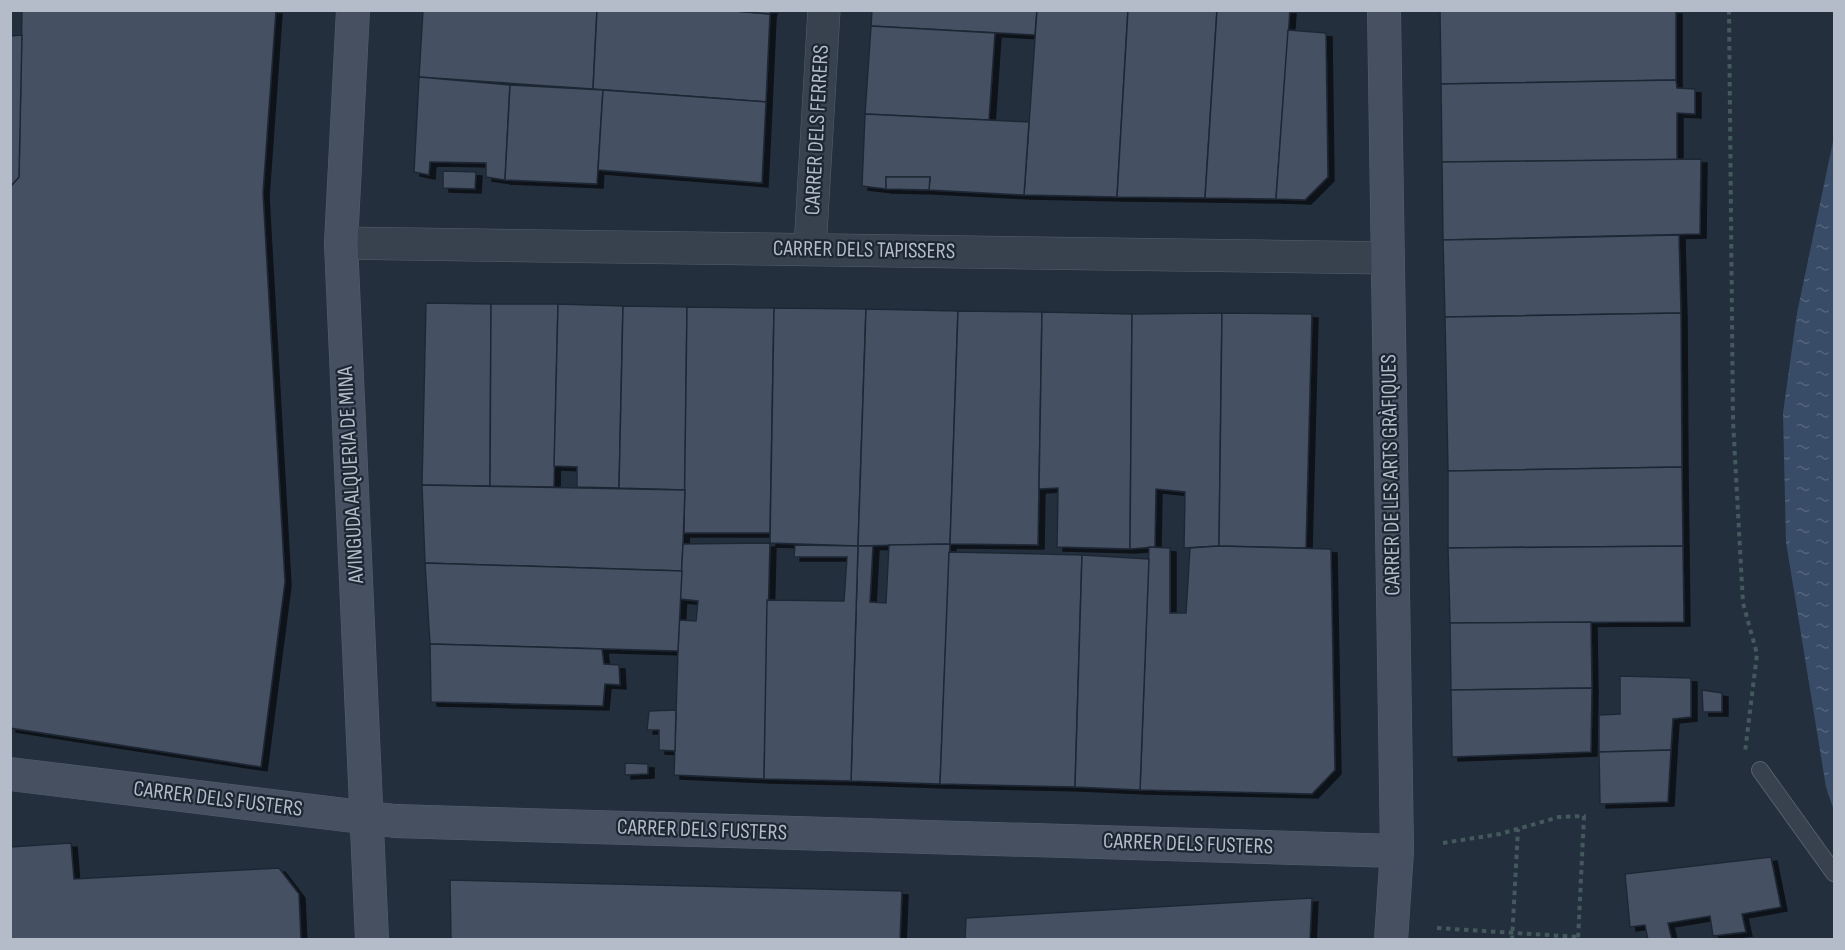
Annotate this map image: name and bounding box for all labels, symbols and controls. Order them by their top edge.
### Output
street label: CARRER DELS FERRERS [799,44,835,216]
street label: CARRER DELS TAPISSERS [773,235,955,265]
street label: CARRER DE LES ARTS GRÀFIQUES [1375,354,1407,596]
street label: AVINGUDA ALQUERIA DE MINA [332,365,370,585]
street label: CARRER DELS FUSTERS [132,775,304,823]
street label: CARRER DELS FUSTERS [616,814,788,846]
street label: CARRER DELS FUSTERS [1102,828,1274,860]

